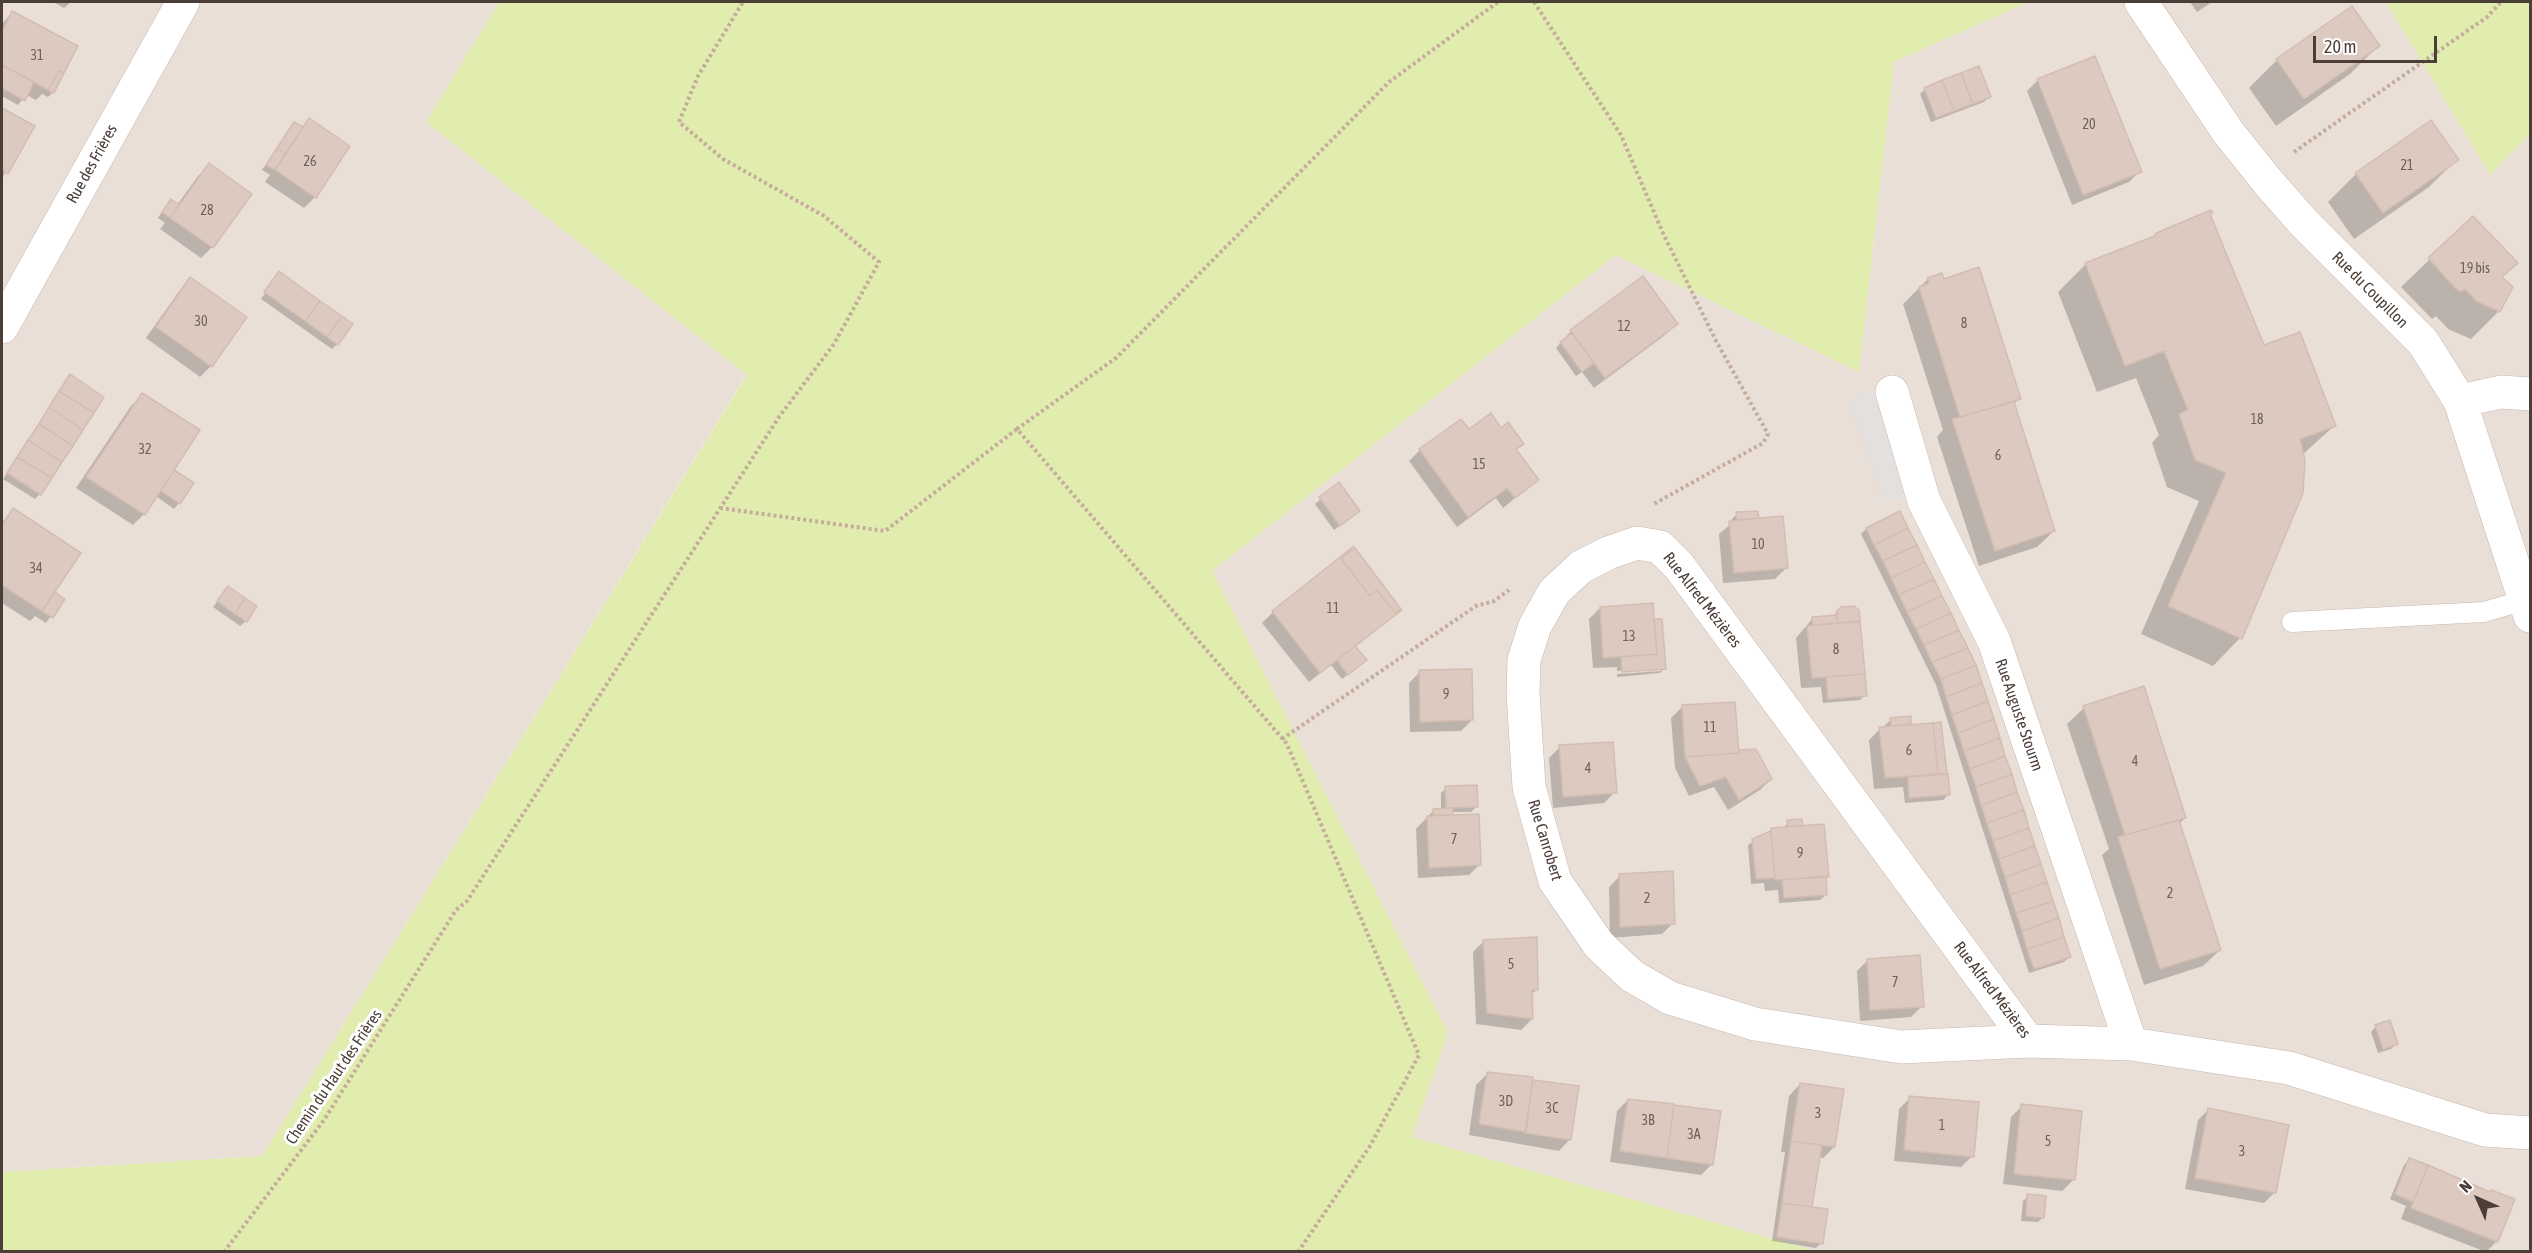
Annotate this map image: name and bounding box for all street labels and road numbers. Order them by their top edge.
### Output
street label: Rue des Frières [62,121,122,207]
street label: Rue du Coupillon [2328,248,2412,332]
street label: Rue Alfred Mézières [1659,549,1745,651]
street label: Rue Auguste Stourm [1991,656,2047,774]
street label: Rue Canrobert [1524,797,1566,883]
street label: Rue Alfred Mézières [1950,938,2034,1042]
street label: Chemin du Haut des Frières [282,1006,386,1148]

